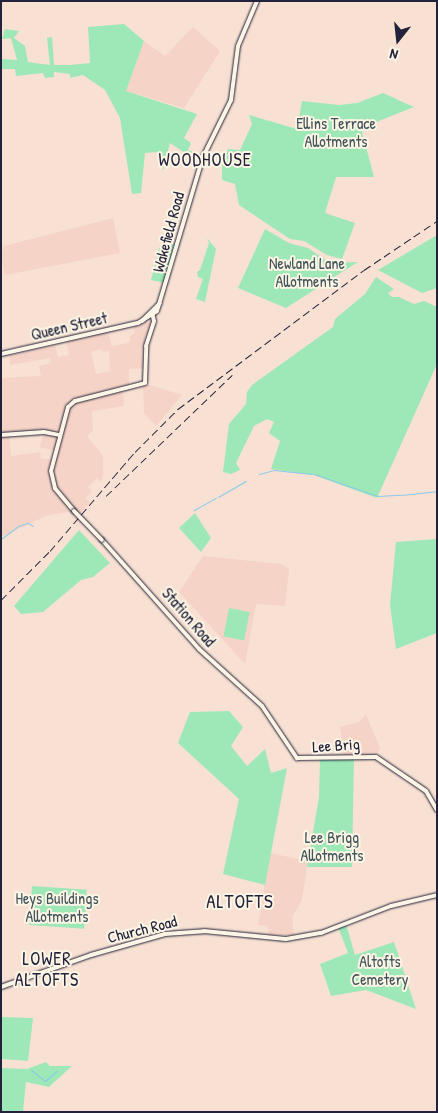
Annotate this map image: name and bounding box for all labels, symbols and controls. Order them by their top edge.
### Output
north arrow [373,15,423,65]
text: N [388,45,400,65]
park label: Ellins Terrace Allotments [296,113,376,151]
district label: WOODHOUSE [157,149,253,171]
street label: Wakefield Road [148,190,188,274]
park label: Newland Lane Allotments [269,253,345,291]
street label: Queen Street [29,308,109,344]
street label: Station Road [158,584,220,650]
street label: Lee Brig [312,734,360,756]
park label: Lee Brigg Allotments [301,827,363,865]
park label: Heys Buildings Allotments [15,888,99,926]
district label: ALTOFTS [205,891,275,913]
street label: Church Road [105,911,179,947]
district label: LOWER ALTOFTS [14,949,80,992]
park label: Altofts Cemetery [351,951,409,989]

